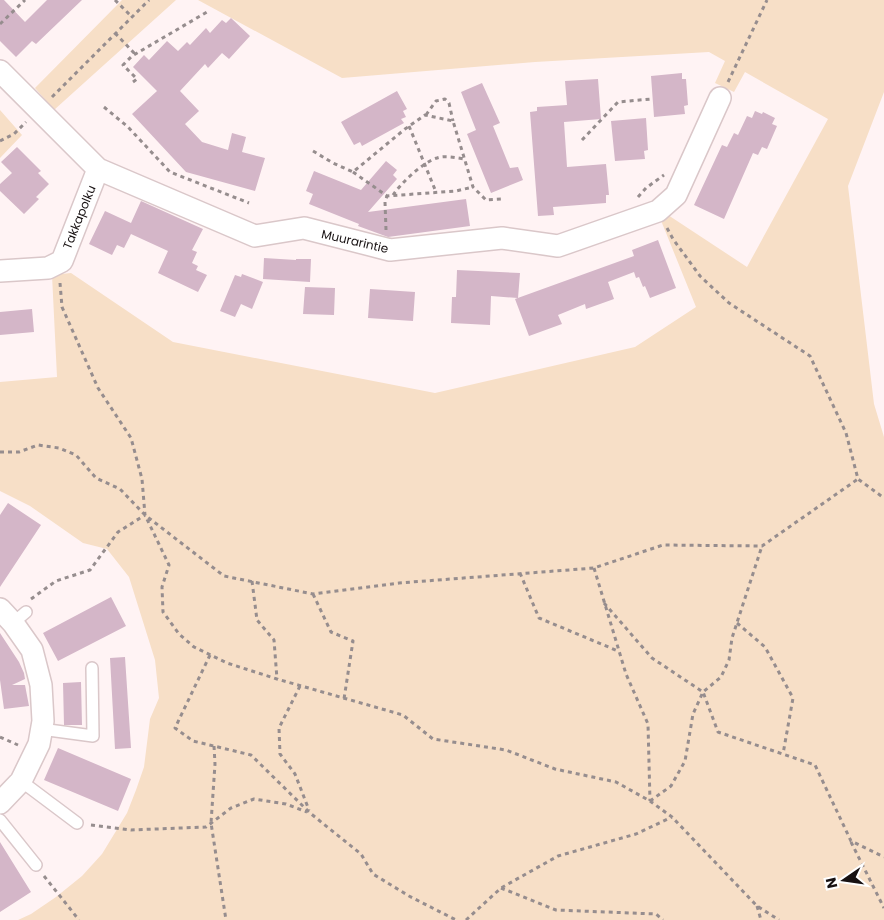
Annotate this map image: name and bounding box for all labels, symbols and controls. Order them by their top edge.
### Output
street label: Takkapolku [58,182,100,252]
street label: Muurarintie [320,225,390,257]
north arrow [819,855,869,905]
text: N [820,876,842,890]

